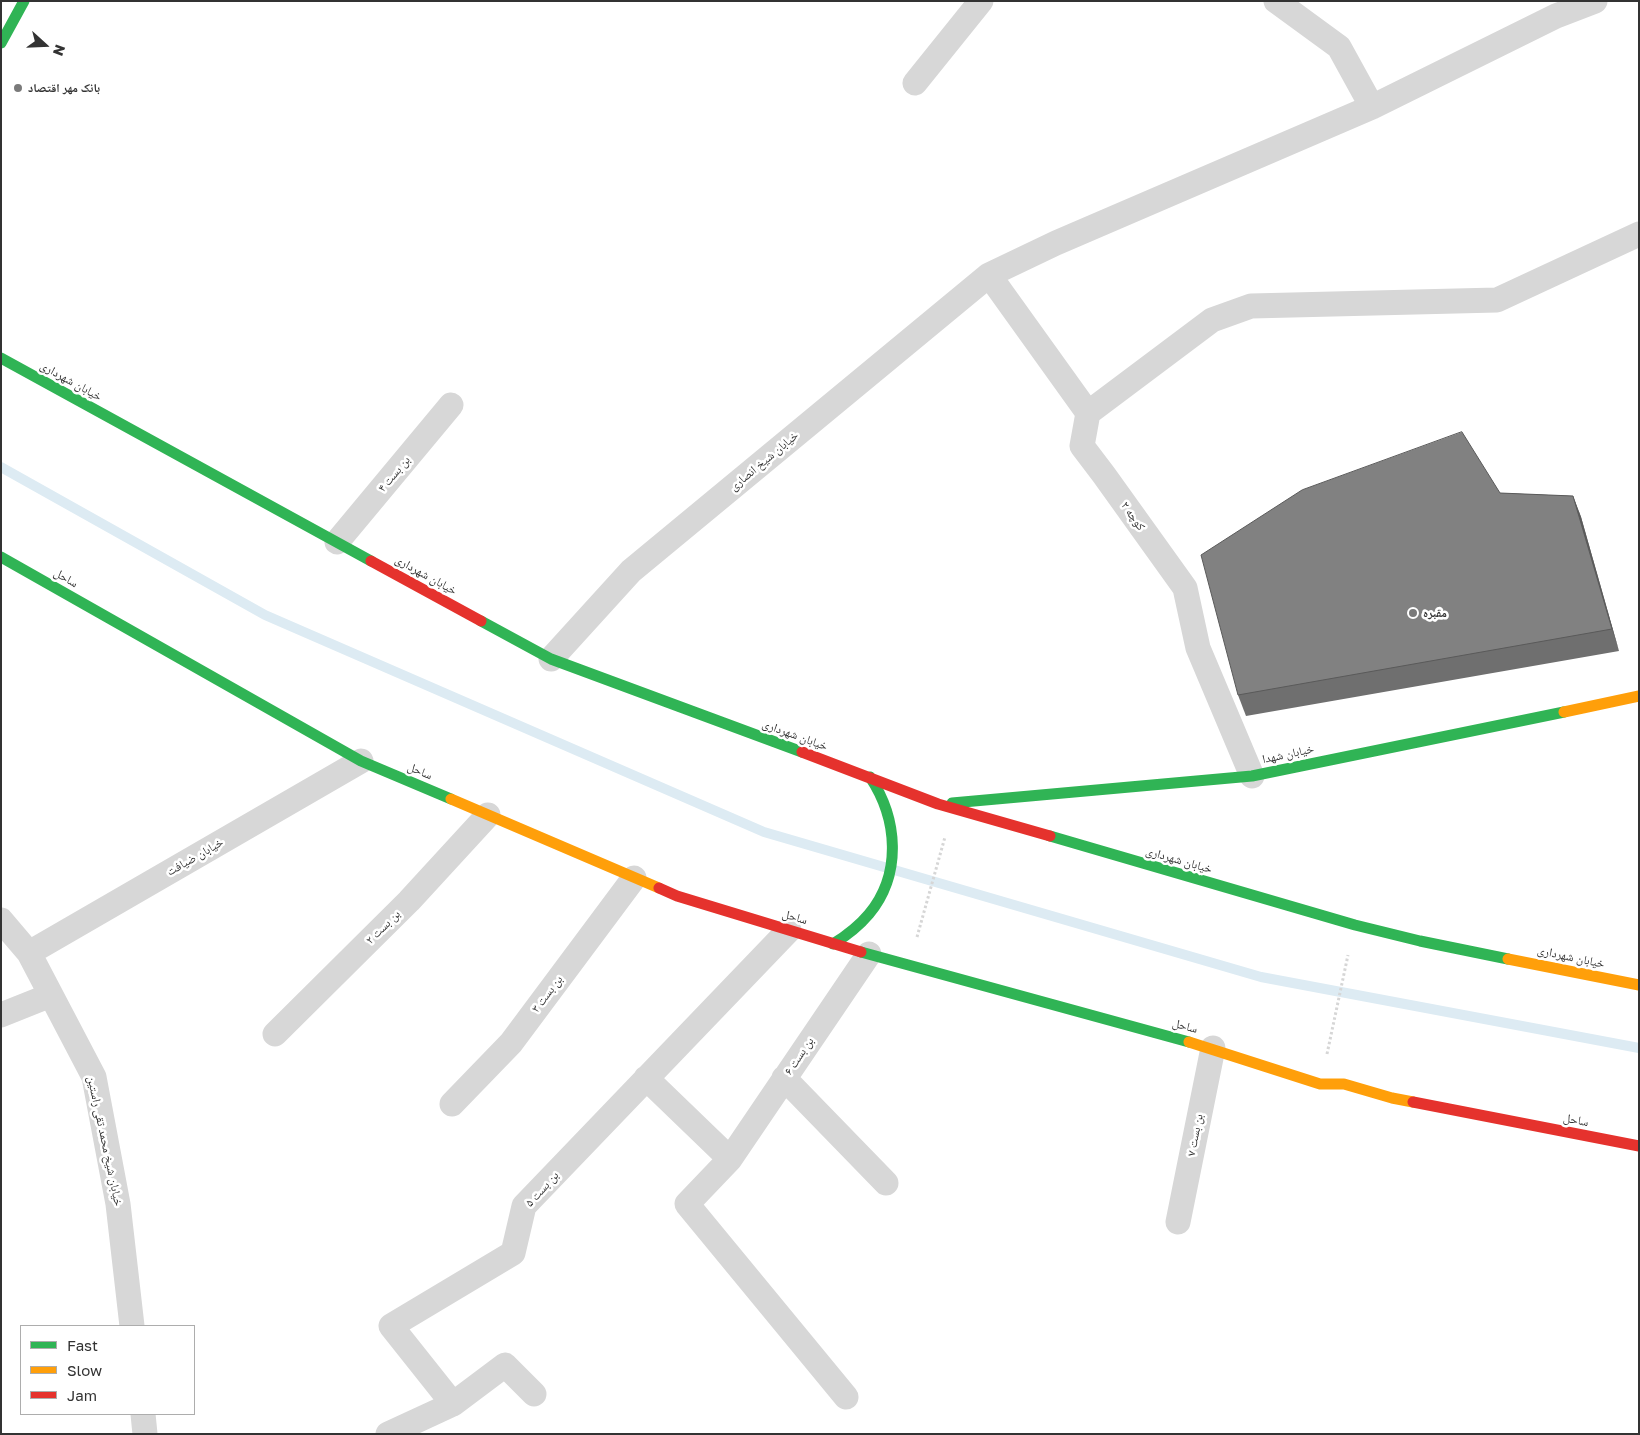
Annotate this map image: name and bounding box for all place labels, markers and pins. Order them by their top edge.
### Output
place label: بانک مهر اقتصاد [28,81,100,95]
marker: بانک مهر اقتصاد [12,82,24,94]
place label: مقبره [1423,606,1447,620]
marker: مقبره [1407,607,1419,619]

